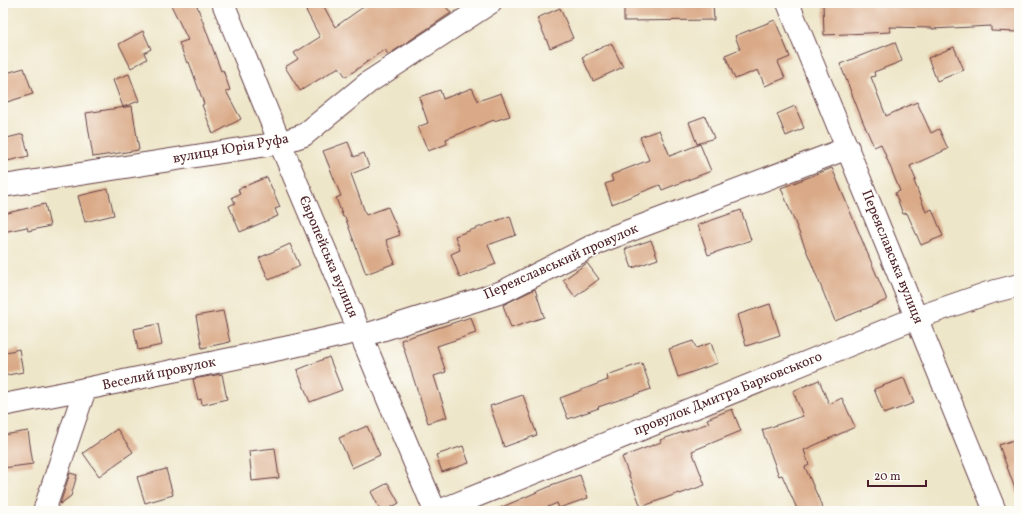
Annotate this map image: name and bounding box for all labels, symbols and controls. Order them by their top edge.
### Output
street label: вулиця Юрія Руфа [171,129,291,169]
street label: Переяславська вулиця [856,187,928,327]
street label: Європейська вулиця [294,193,362,321]
street label: Переяславський провулок [481,219,642,305]
street label: провулок Дмитра Барковського [631,347,825,441]
street label: Веселий провулок [100,353,218,395]
scale bar [868,462,926,488]
text: 20 m [874,469,901,485]

